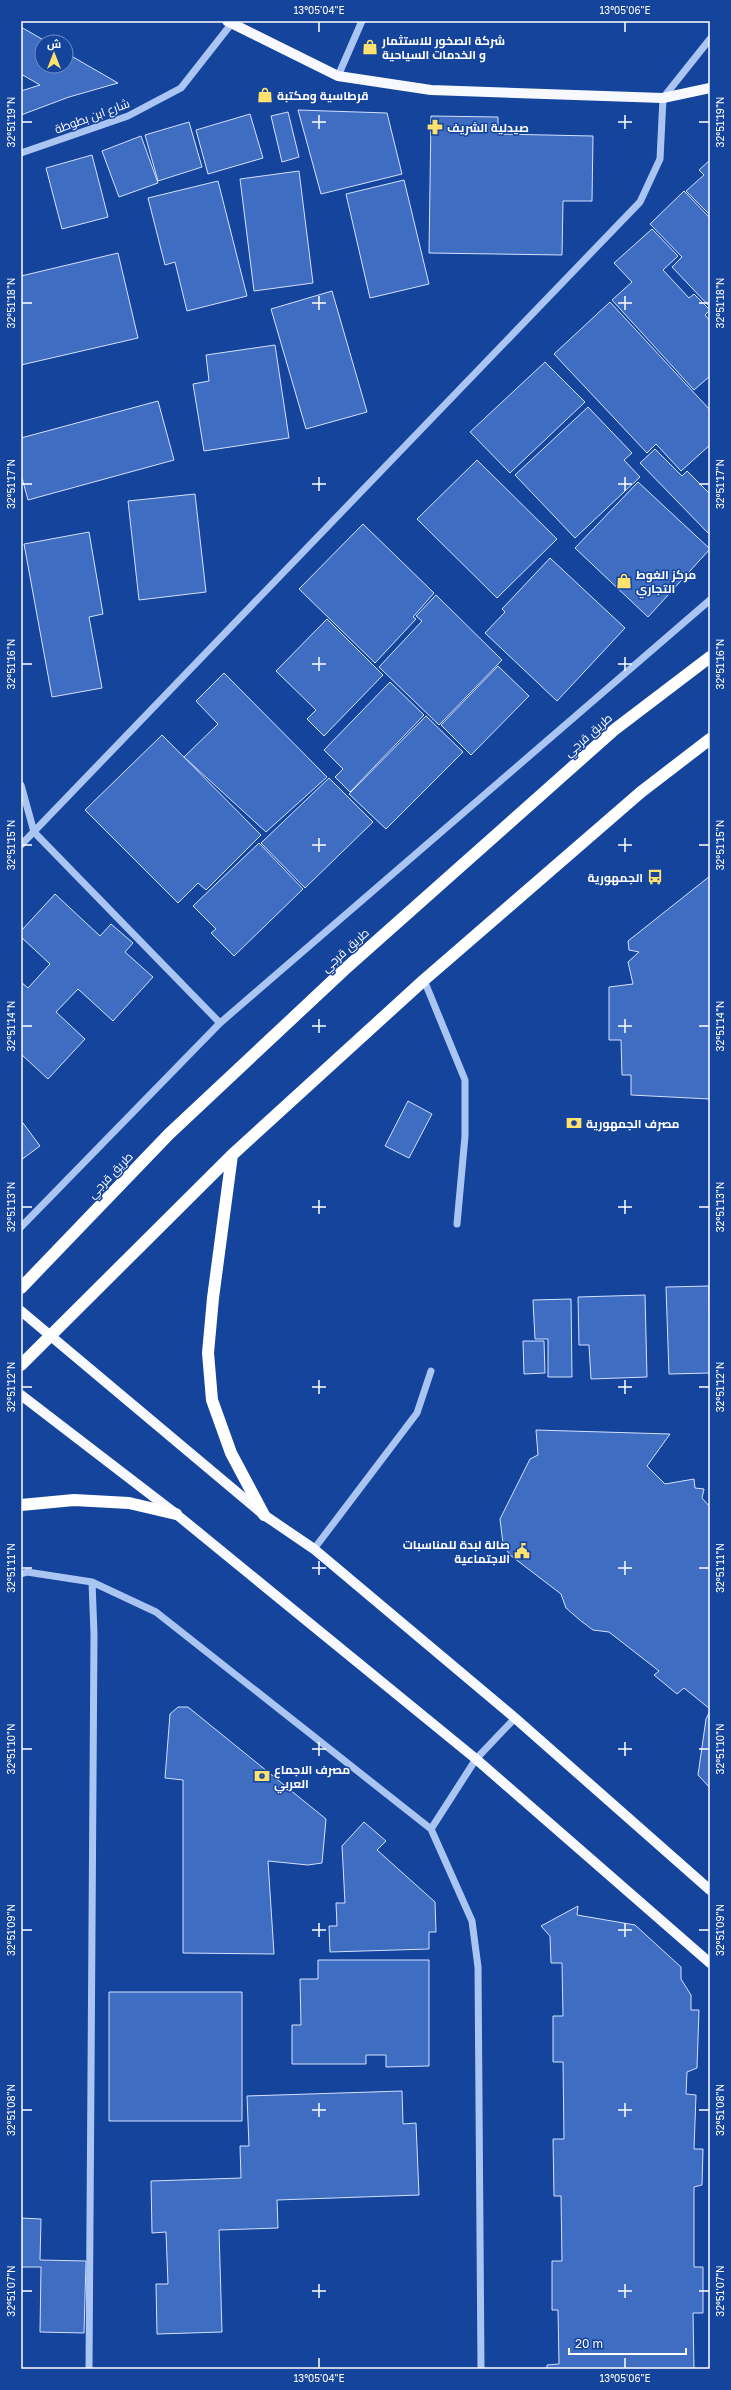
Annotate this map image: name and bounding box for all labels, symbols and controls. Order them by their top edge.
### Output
text: 13°05'04"E [293,4,345,16]
text: 13°05'06"E [599,4,651,16]
place label: شركة الصخور للاستثمار و الخدمات السياحية [381,33,505,63]
north arrow [34,34,74,74]
text: ش [47,37,61,51]
shop icon: شركة الصخور للاستثمار و الخدمات السياحية [361,38,379,56]
shop icon: قرطاسية ومكتبة [256,86,274,104]
place label: قرطاسية ومكتبة [277,88,369,104]
street label: شارع ابن بطوطة [52,95,132,138]
text: 32°51'19"N [5,97,17,147]
text: 32°51'19"N [714,97,726,147]
pharmacy icon: صيدلية الشريف [426,118,444,136]
place label: صيدلية الشريف [447,120,529,136]
text: 32°51'18"N [5,278,17,328]
text: 32°51'18"N [714,278,726,328]
text: 32°51'17"N [5,459,17,509]
text: 32°51'17"N [714,459,726,509]
place label: مركز الغوط التجاري [636,567,696,599]
shop icon: مركز الغوط التجاري [615,572,633,590]
text: 32°51'16"N [5,639,17,689]
text: 32°51'16"N [714,639,726,689]
street label: طريق قرجي [561,710,617,762]
text: 32°51'15"N [5,820,17,870]
text: 32°51'15"N [714,820,726,870]
bus stop icon: الجمهورية [646,868,664,886]
place label: الجمهورية [587,870,643,886]
street label: طريق قرجي [318,925,374,977]
text: 32°51'14"N [5,1001,17,1051]
text: 32°51'14"N [714,1001,726,1051]
bank icon: مصرف الجمهورية [565,1114,583,1132]
place label: مصرف الجمهورية [586,1116,679,1132]
street label: طريق قرجي [84,1149,138,1203]
text: 32°51'13"N [5,1182,17,1232]
text: 32°51'13"N [714,1182,726,1232]
text: 32°51'12"N [5,1362,17,1412]
text: 32°51'12"N [714,1362,726,1412]
place label: صالة لبدة للمناسبات الاجتماعية [403,1537,510,1566]
public building icon: صالة لبدة للمناسبات الاجتماعية [513,1542,531,1560]
text: 32°51'11"N [5,1543,17,1593]
text: 32°51'11"N [714,1543,726,1593]
text: 32°51'10"N [5,1724,17,1774]
text: 32°51'10"N [714,1724,726,1774]
place label: مصرف الاجماع العربي [274,1762,350,1794]
bank icon: مصرف الاجماع العربي [253,1767,271,1785]
text: 32°51'09"N [5,1904,17,1956]
text: 32°51'09"N [714,1904,726,1956]
text: 32°51'08"N [5,2084,17,2136]
text: 32°51'08"N [714,2084,726,2136]
text: 32°51'07"N [5,2265,17,2317]
text: 32°51'07"N [714,2265,726,2317]
scale bar [569,2330,686,2356]
text: 20 m [575,2336,603,2351]
text: 13°05'04"E [293,2372,345,2384]
text: 13°05'06"E [599,2372,651,2384]

